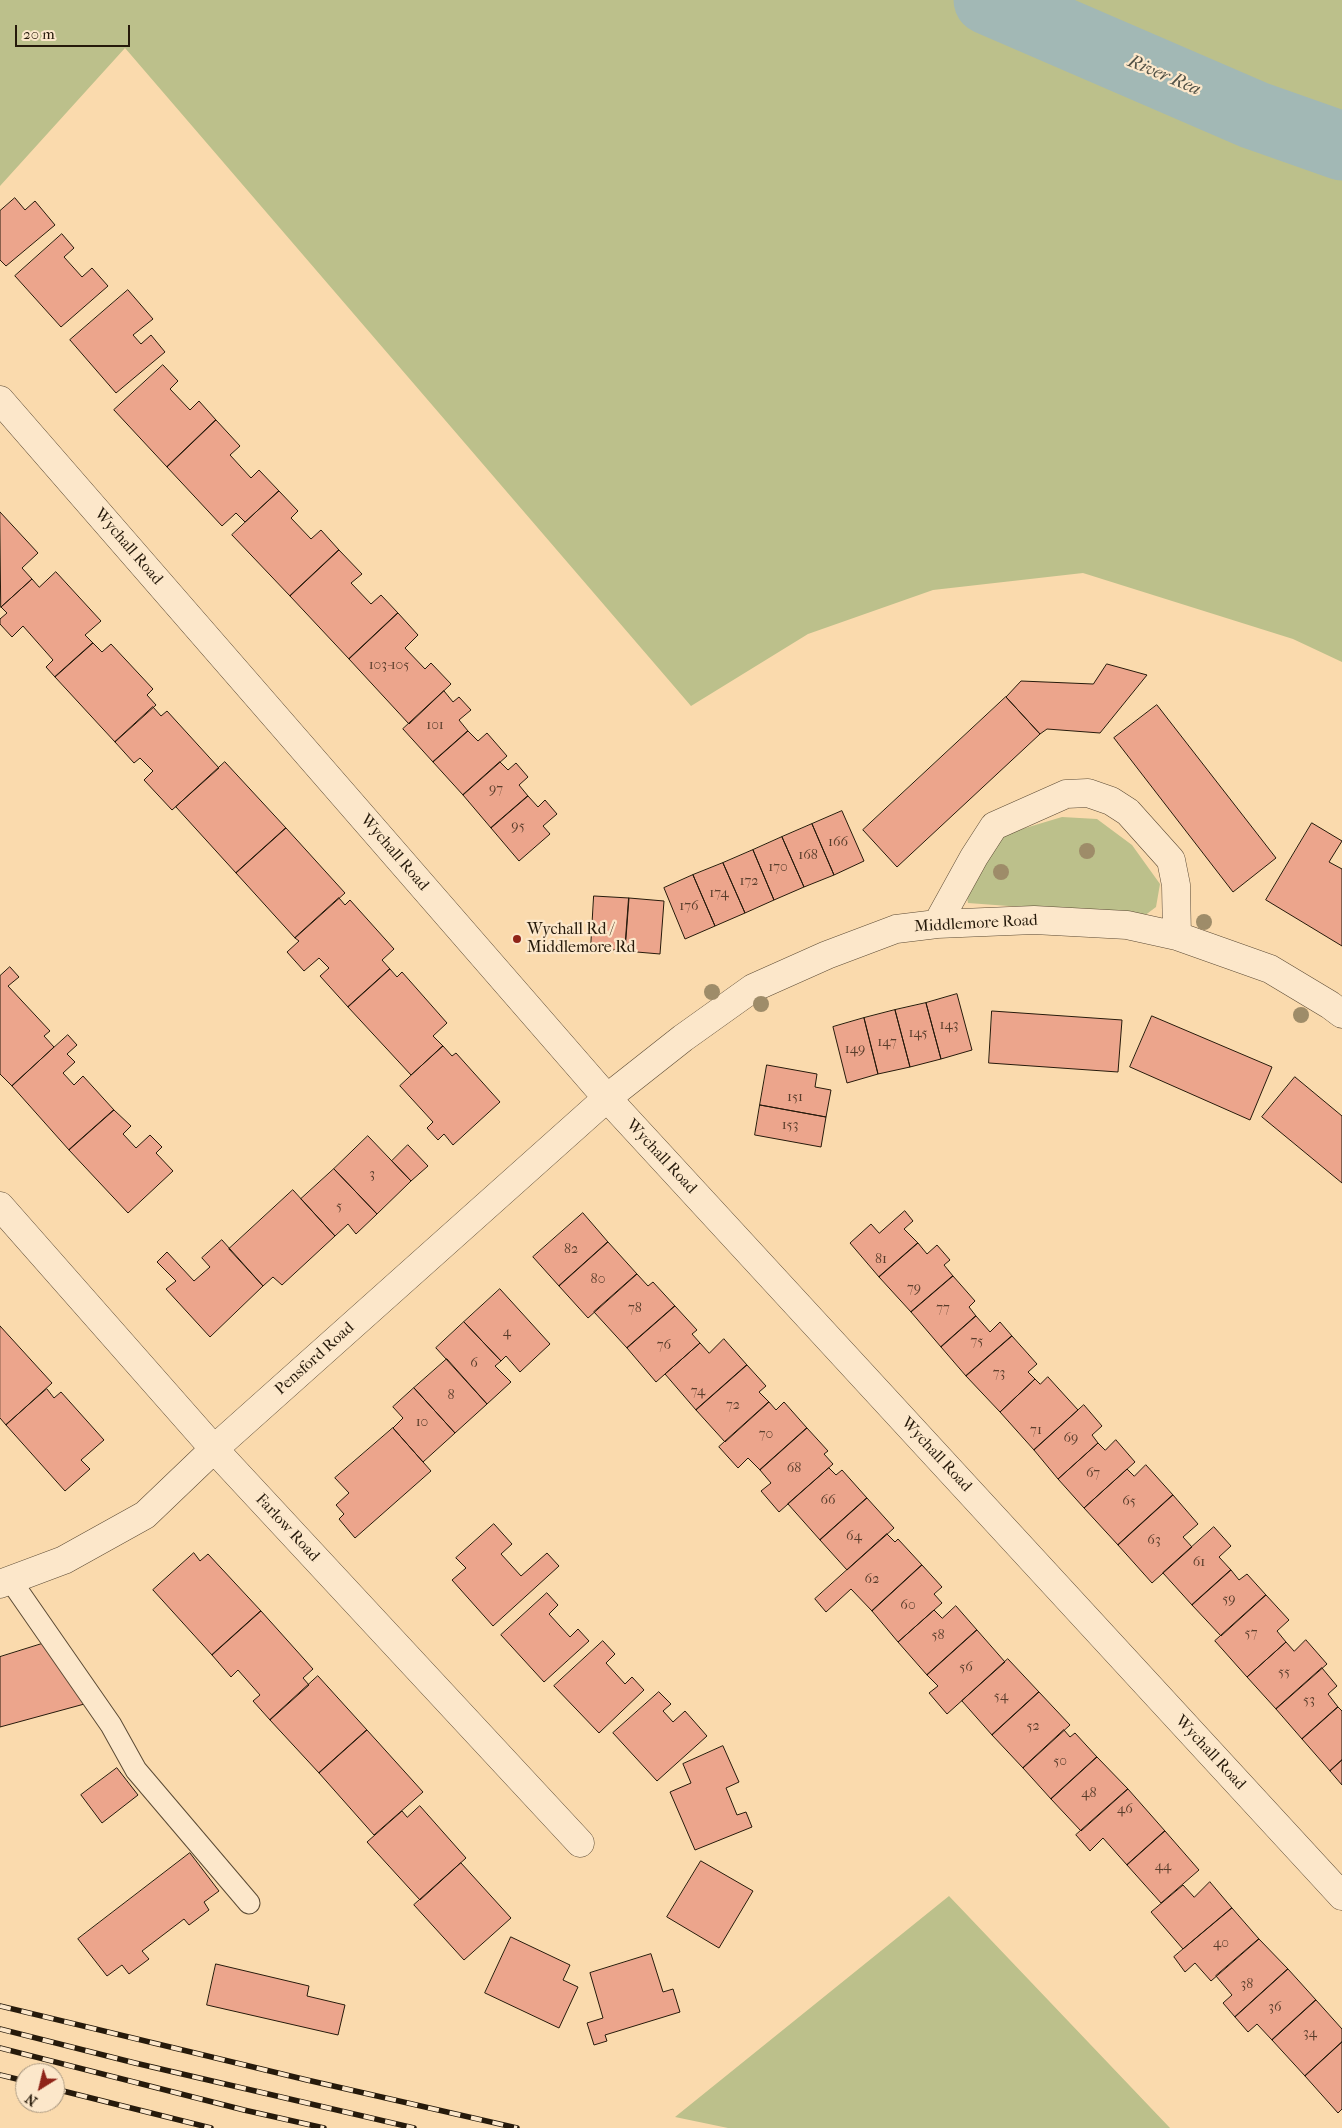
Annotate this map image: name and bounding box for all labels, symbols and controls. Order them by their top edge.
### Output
scale bar [18,15,132,47]
text: 20 m [23,25,55,43]
water label: River Rea [1125,51,1203,101]
street label: Wychall Road [90,505,166,589]
house number: 103-105 [369,658,409,674]
house number: 101 [426,718,444,734]
house number: 97 [489,782,503,798]
street label: Wychall Road [356,811,432,895]
house number: 95 [511,819,525,835]
house number: 166 [828,835,848,851]
house number: 168 [798,848,818,864]
house number: 170 [768,860,788,876]
house number: 172 [740,874,758,890]
house number: 174 [709,886,729,902]
house number: 176 [679,899,699,915]
street label: Middlemore Road [914,911,1038,937]
place label: Wychall Rd / Middlemore Rd [527,920,635,958]
marker: Wychall Rd / Middlemore Rd [511,933,523,945]
house number: 143 [939,1018,959,1034]
house number: 145 [909,1026,927,1042]
house number: 147 [877,1035,897,1051]
house number: 149 [845,1042,865,1058]
house number: 151 [787,1090,803,1106]
street label: Wychall Road [622,1116,700,1198]
house number: 153 [782,1118,798,1134]
house number: 3 [369,1167,375,1183]
house number: 5 [336,1199,342,1215]
house number: 82 [564,1242,578,1258]
house number: 81 [875,1252,887,1268]
house number: 80 [591,1272,605,1288]
house number: 79 [907,1281,921,1297]
house number: 78 [628,1301,642,1317]
house number: 77 [936,1301,950,1317]
street label: Pensford Road [272,1318,358,1400]
house number: 4 [503,1325,511,1341]
house number: 75 [971,1334,983,1350]
house number: 76 [657,1338,671,1354]
house number: 6 [470,1356,478,1372]
house number: 73 [993,1366,1005,1382]
house number: 74 [691,1384,705,1400]
house number: 8 [447,1388,455,1404]
house number: 72 [726,1398,740,1414]
street label: Wychall Road [897,1414,975,1496]
house number: 10 [416,1415,428,1431]
house number: 71 [1030,1423,1042,1439]
house number: 70 [759,1427,773,1443]
house number: 69 [1064,1431,1078,1447]
house number: 68 [787,1461,801,1477]
house number: 67 [1086,1466,1100,1482]
street label: Farlow Road [251,1490,323,1566]
house number: 66 [820,1493,836,1509]
house number: 65 [1122,1494,1136,1510]
house number: 64 [846,1529,862,1545]
house number: 63 [1147,1533,1161,1549]
house number: 61 [1193,1555,1205,1571]
house number: 62 [865,1572,879,1588]
house number: 59 [1222,1592,1236,1608]
house number: 60 [900,1598,916,1614]
house number: 57 [1245,1626,1257,1642]
house number: 58 [931,1628,945,1644]
house number: 56 [959,1660,973,1676]
house number: 55 [1278,1665,1290,1681]
house number: 54 [994,1689,1008,1705]
house number: 53 [1303,1693,1315,1709]
street label: Wychall Road [1171,1712,1249,1794]
house number: 52 [1026,1719,1040,1735]
house number: 50 [1053,1754,1067,1770]
house number: 48 [1081,1786,1097,1802]
house number: 46 [1117,1802,1133,1818]
house number: 44 [1155,1859,1171,1875]
house number: 40 [1213,1936,1229,1952]
house number: 38 [1241,1977,1253,1993]
house number: 36 [1268,2000,1282,2016]
house number: 34 [1303,2026,1317,2042]
north arrow [15,2063,65,2113]
text: N [22,2090,41,2110]

